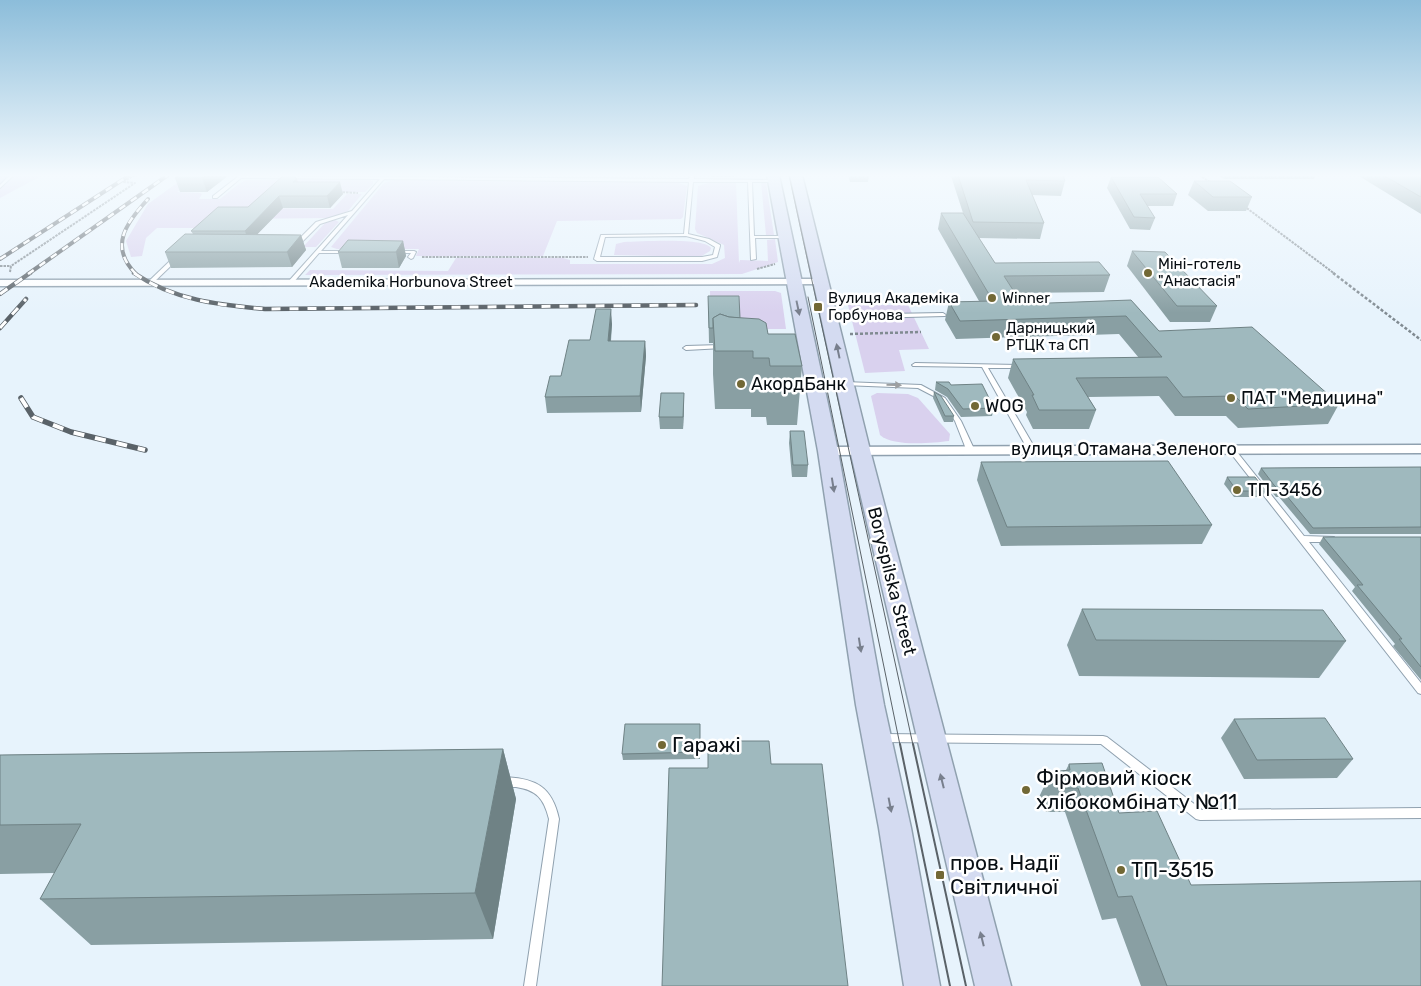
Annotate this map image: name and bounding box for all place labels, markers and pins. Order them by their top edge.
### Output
place label: Міні-готель "Анастасія" [1158,255,1241,290]
marker: Міні-готель "Анастасія" [1142,267,1154,279]
place label: Вулиця Академіка Горбунова [828,289,959,324]
place label: Winner [1002,289,1050,307]
marker: Winner [986,292,998,304]
marker: Вулиця Академіка Горбунова [812,301,824,313]
place label: Дарницький РТЦК та СП [1006,319,1095,354]
marker: Дарницький РТЦК та СП [990,331,1002,343]
place label: АкордБанк [751,373,847,395]
marker: АкордБанк [735,378,747,390]
place label: ПАТ "Медицина" [1241,387,1383,409]
marker: ПАТ "Медицина" [1225,392,1237,404]
place label: WOG [985,395,1024,417]
marker: WOG [969,400,981,412]
place label: ТП-3456 [1247,479,1322,501]
marker: ТП-3456 [1231,484,1243,496]
place label: Гаражі [672,732,741,757]
marker: Гаражі [656,739,668,751]
place label: Фірмовий кіоск хлібокомбінату №11 [1036,765,1237,814]
marker: Фірмовий кіоск хлібокомбінату №11 [1020,784,1032,796]
place label: пров. Надії Світличної [950,850,1059,899]
place label: ТП-3515 [1131,857,1214,882]
marker: ТП-3515 [1115,864,1127,876]
marker: пров. Надії Світличної [934,869,946,881]

